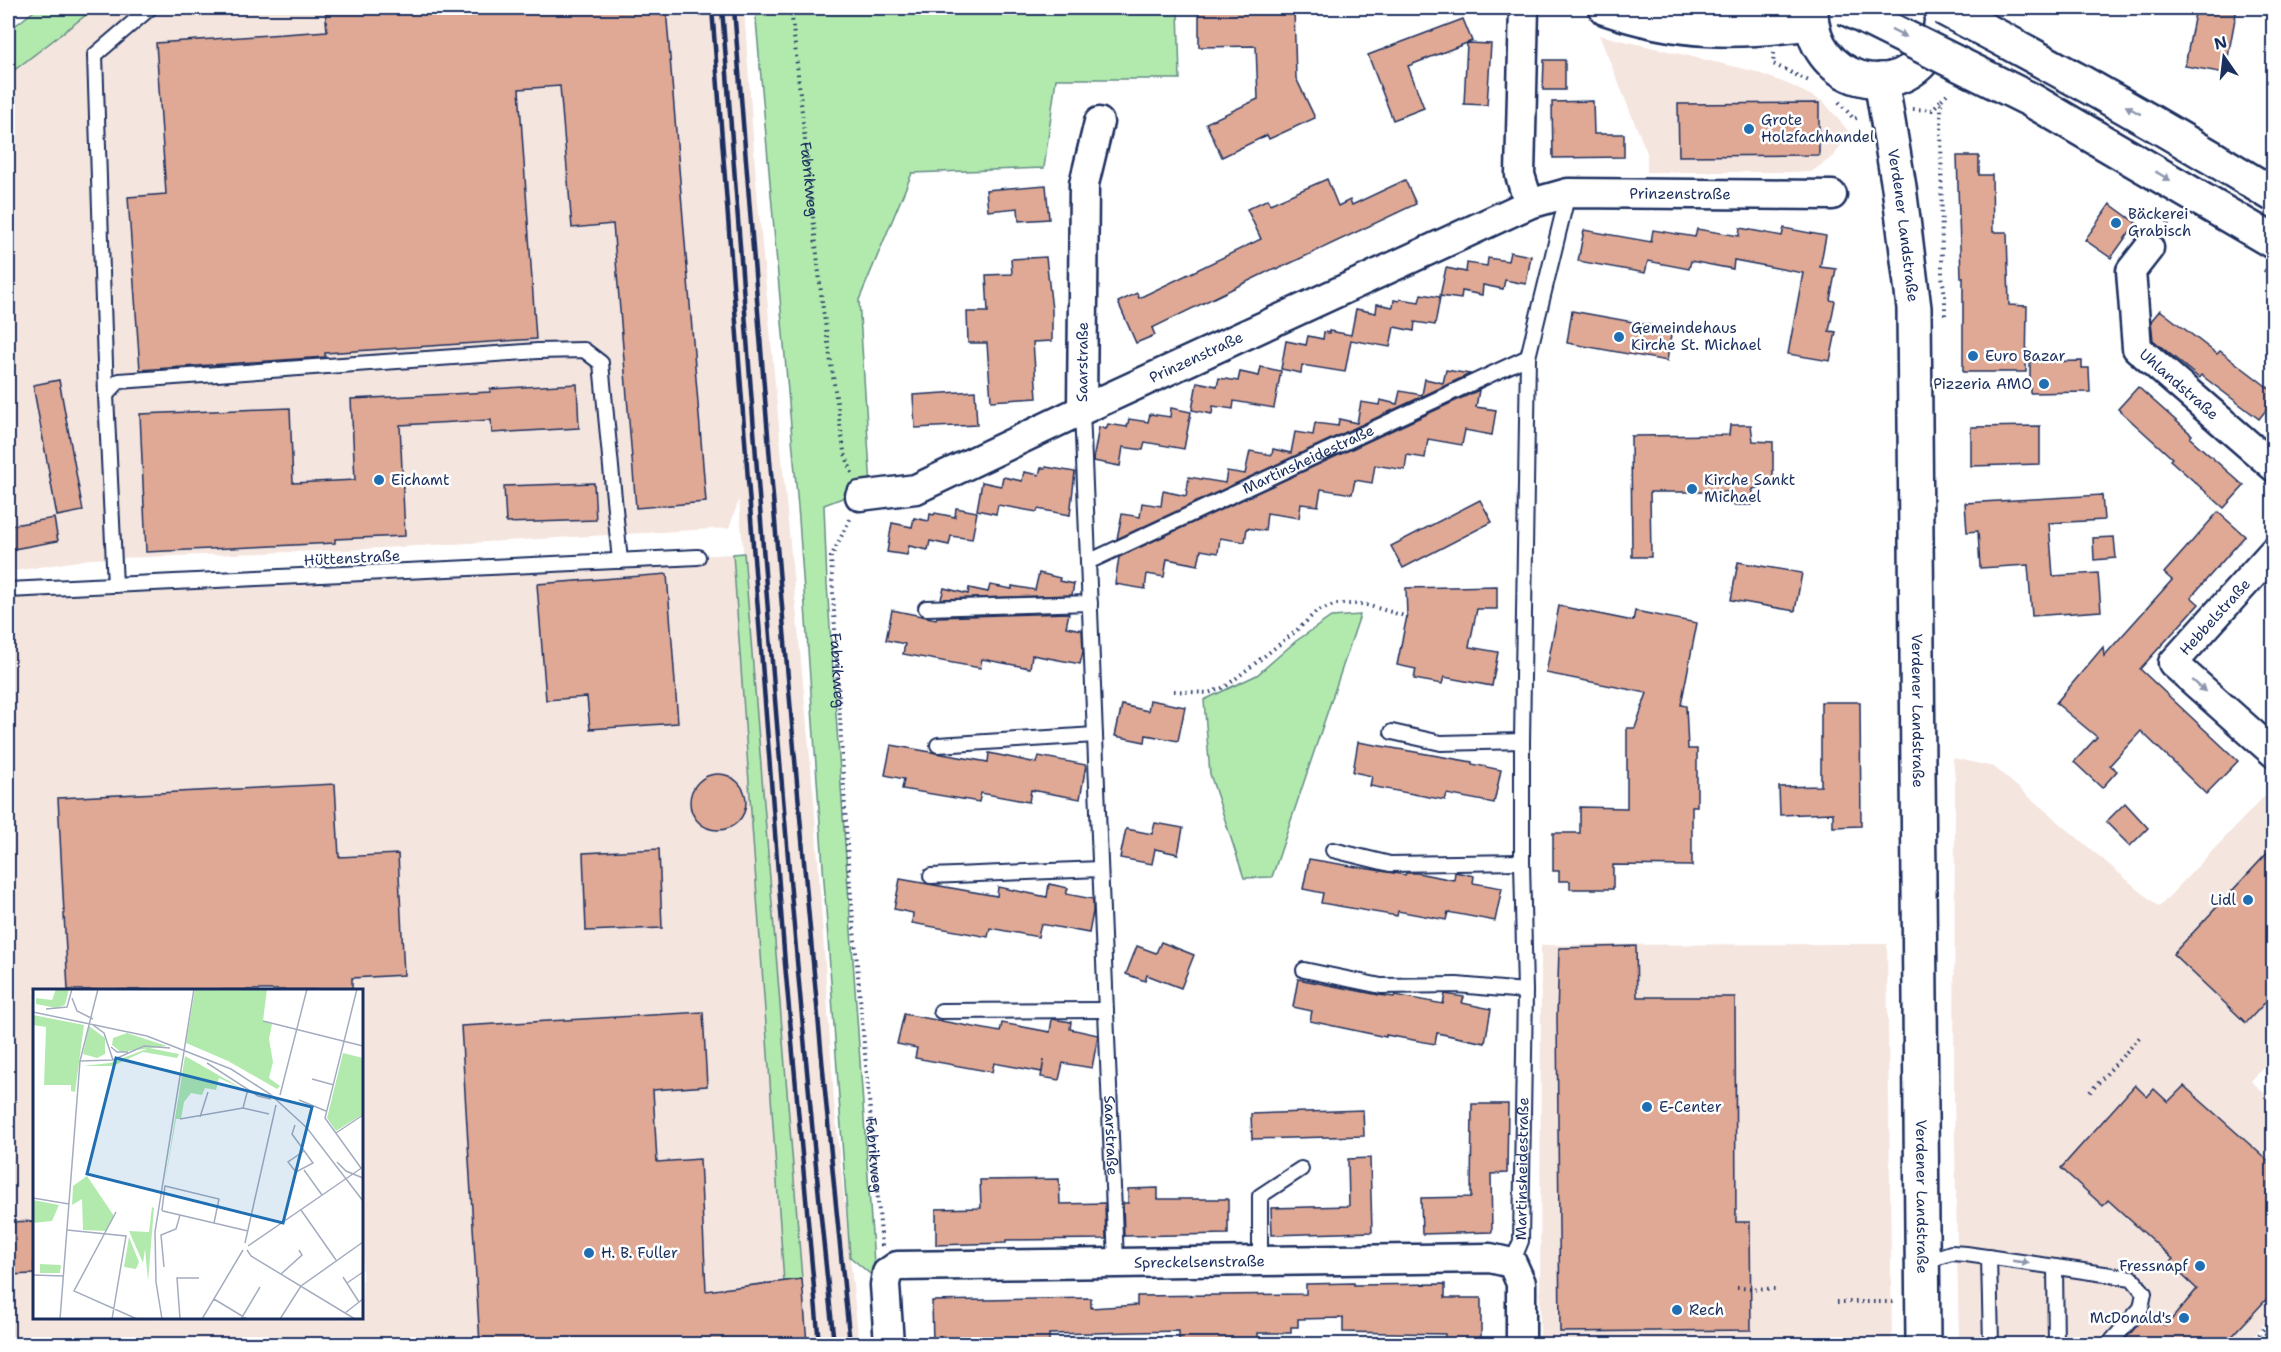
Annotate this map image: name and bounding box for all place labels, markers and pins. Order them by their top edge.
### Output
place label: Grote Holzfachhandel [1761,110,1875,147]
marker: Grote Holzfachhandel [1742,122,1756,136]
place label: Bäckerei Grabisch [2128,204,2191,241]
marker: Bäckerei Grabisch [2109,216,2123,230]
place label: Gemeindehaus Kirche St. Michael [1631,318,1762,355]
marker: Gemeindehaus Kirche St. Michael [1612,330,1626,344]
place label: Euro Bazar [1985,346,2066,366]
marker: Euro Bazar [1966,349,1980,363]
place label: Pizzeria AMO [1933,374,2032,394]
marker: Pizzeria AMO [2037,377,2051,391]
place label: Eichamt [391,470,449,490]
place label: Kirche Sankt Michael [1704,470,1795,507]
marker: Eichamt [372,473,386,487]
marker: Kirche Sankt Michael [1685,482,1699,496]
place label: Lidl [2210,890,2236,910]
marker: Lidl [2241,893,2255,907]
place label: E-Center [1659,1097,1722,1117]
marker: E-Center [1640,1100,1654,1114]
place label: H. B. Fuller [601,1243,678,1263]
marker: H. B. Fuller [582,1246,596,1260]
place label: Fressnapf [2119,1256,2189,1276]
marker: Fressnapf [2193,1259,2207,1273]
place label: Rech [1689,1300,1724,1320]
marker: Rech [1670,1303,1684,1317]
place label: McDonald's [2090,1308,2172,1328]
marker: McDonald's [2177,1311,2191,1325]

